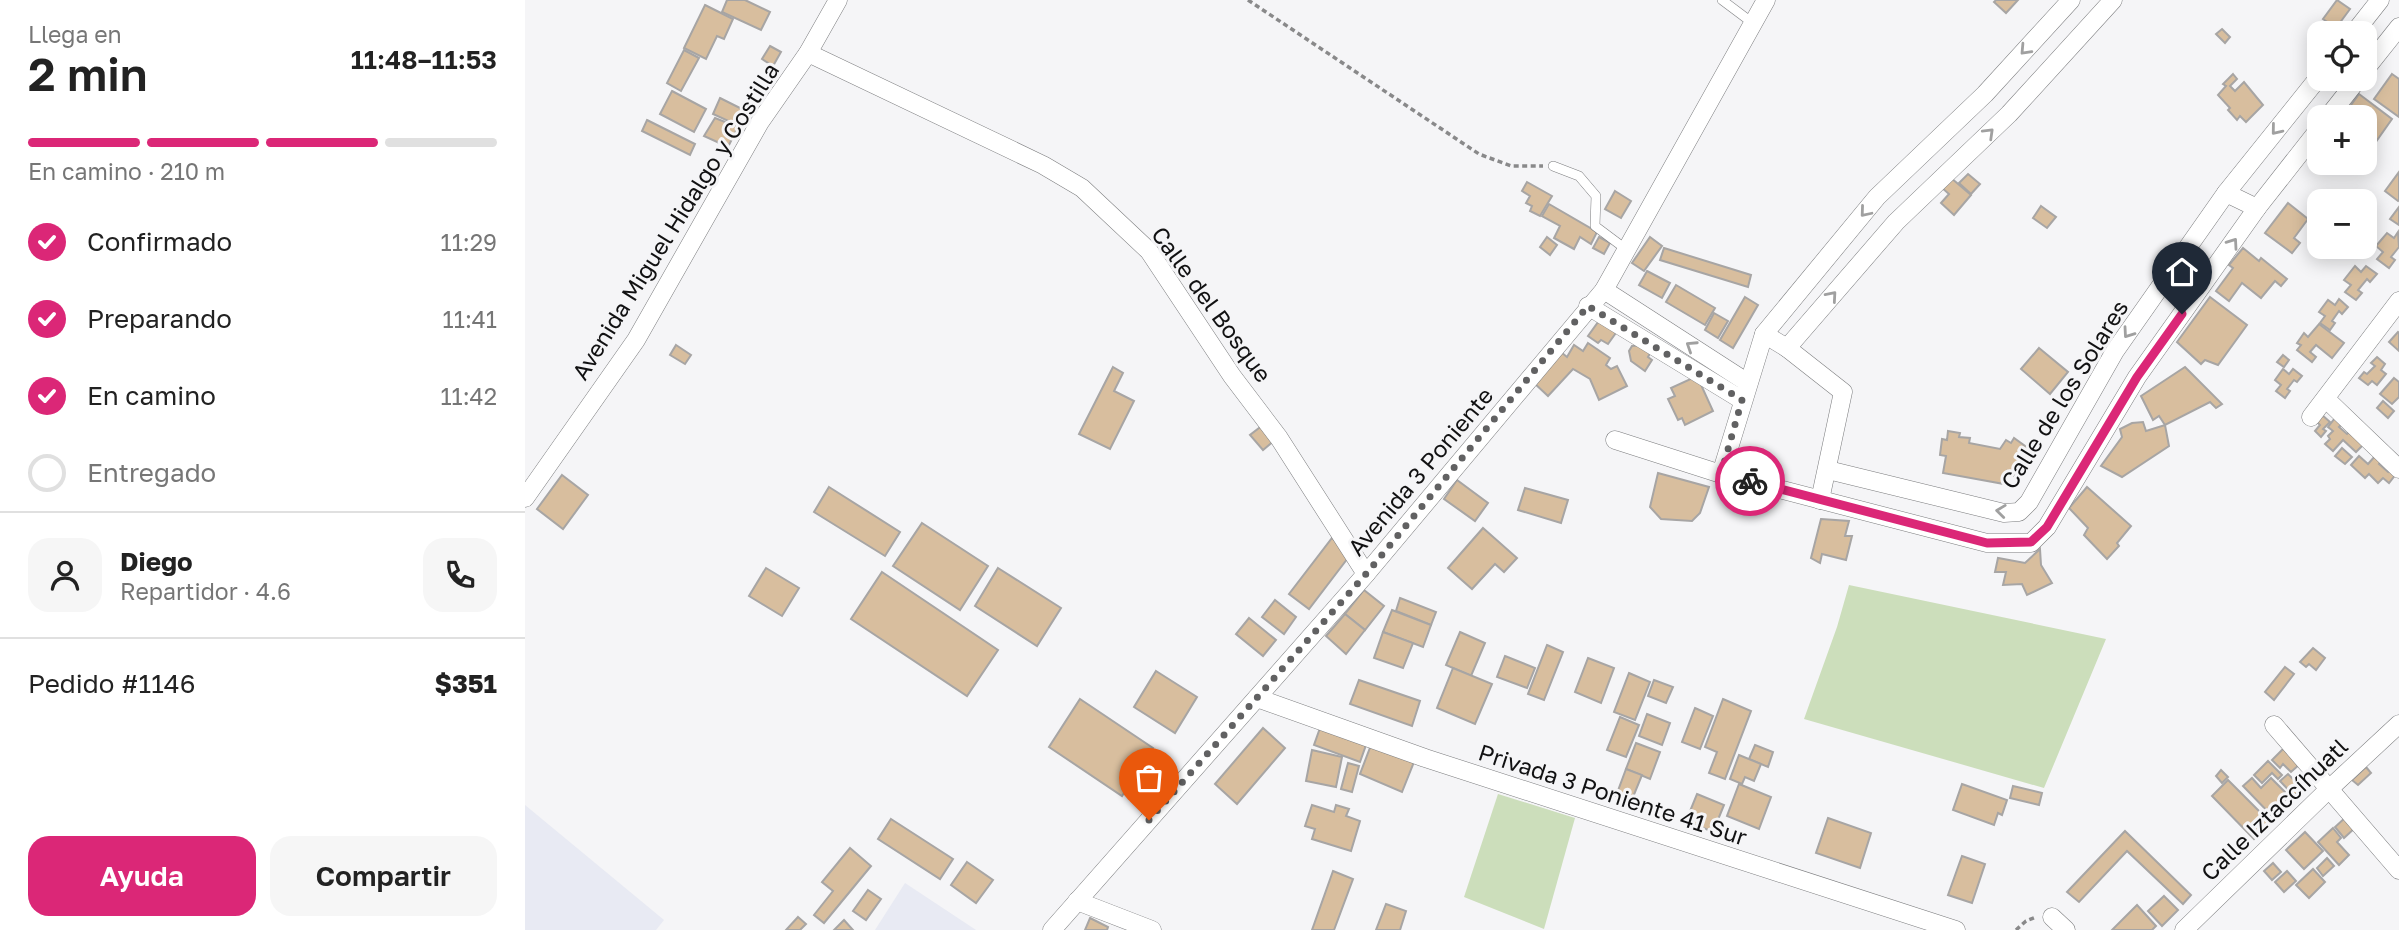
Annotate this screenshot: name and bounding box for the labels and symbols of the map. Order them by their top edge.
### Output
one-way arrow [2020,42,2033,55]
street label: Avenida Miguel Hidalgo y Costilla [566,57,784,385]
one-way arrow [2272,122,2284,135]
one-way arrow [1981,129,1994,141]
one-way arrow [1860,204,1873,216]
street label: Calle del Bosque [1146,221,1278,387]
one-way arrow [2224,238,2237,251]
pin [2152,242,2212,314]
one-way arrow [1824,292,1836,305]
street label: Calle de los Solares [1995,294,2133,494]
one-way arrow [2123,326,2136,339]
one-way arrow [1685,341,1698,354]
street label: Avenida 3 Poniente [1341,381,1499,561]
courier [1715,446,1785,516]
one-way arrow [1995,504,2007,519]
street label: Calle Iztaccíhuatl [2195,732,2353,886]
street label: Privada 3 Poniente 41 Sur [1475,737,1751,851]
pin [1119,748,1179,820]

